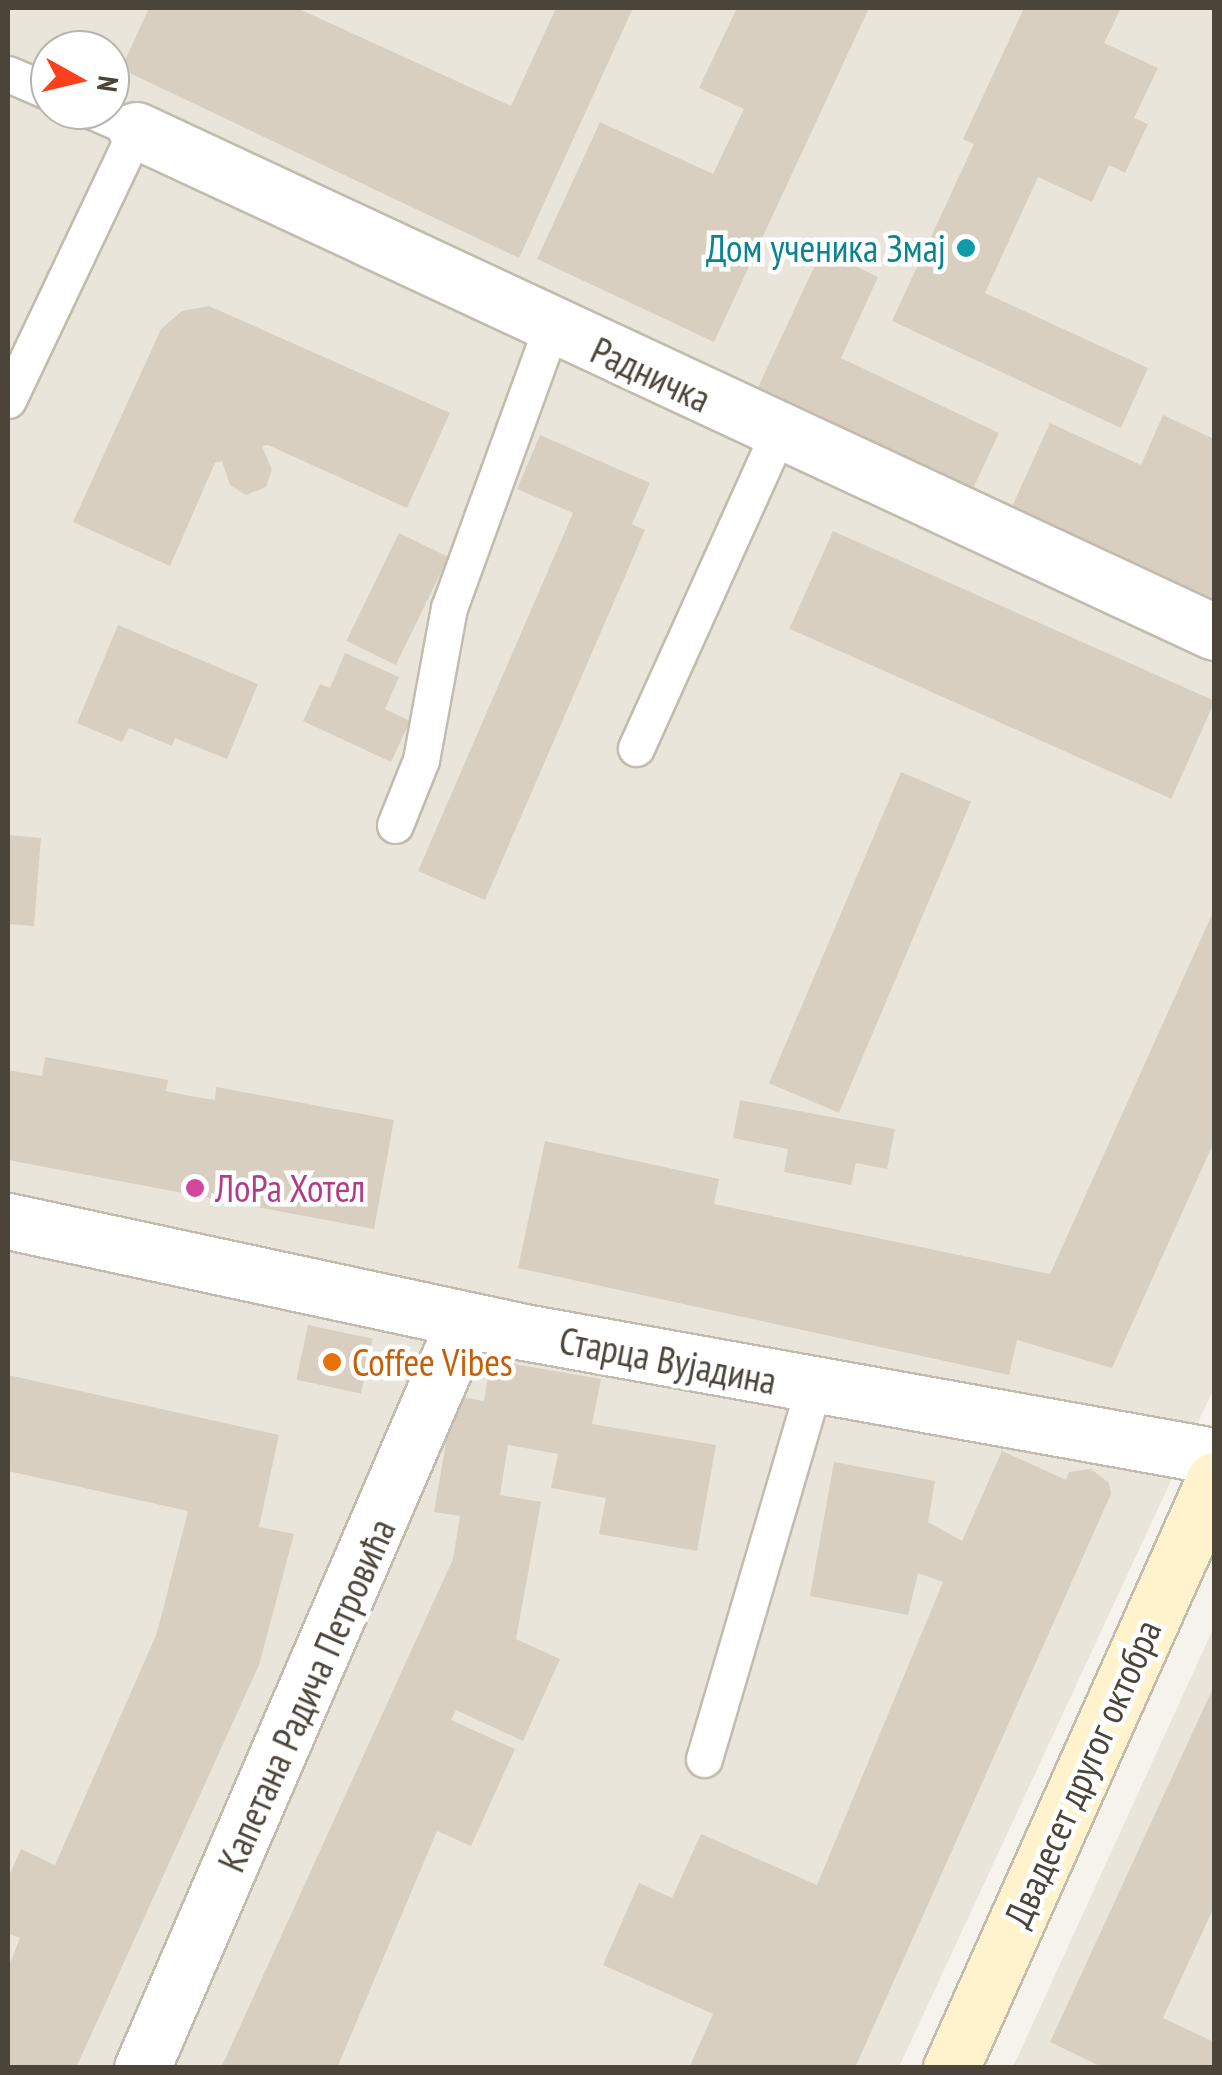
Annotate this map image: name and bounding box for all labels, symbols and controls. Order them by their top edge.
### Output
north arrow [30,30,130,130]
text: N [89,74,128,94]
place label: Дом ученика Змај [706,225,946,271]
marker: Дом ученика Змај [955,237,977,259]
street label: Радничка [584,327,718,421]
place label: ЛоРа Хотел [215,1165,366,1211]
marker: ЛоРа Хотел [184,1177,206,1199]
street label: Старца Вујадина [556,1317,780,1403]
place label: Coffee Vibes [352,1339,514,1385]
marker: Coffee Vibes [321,1351,343,1373]
street label: Капетана Радича Петровића [208,1512,404,1878]
street label: Двадесет другог октобра [993,1612,1171,1934]

